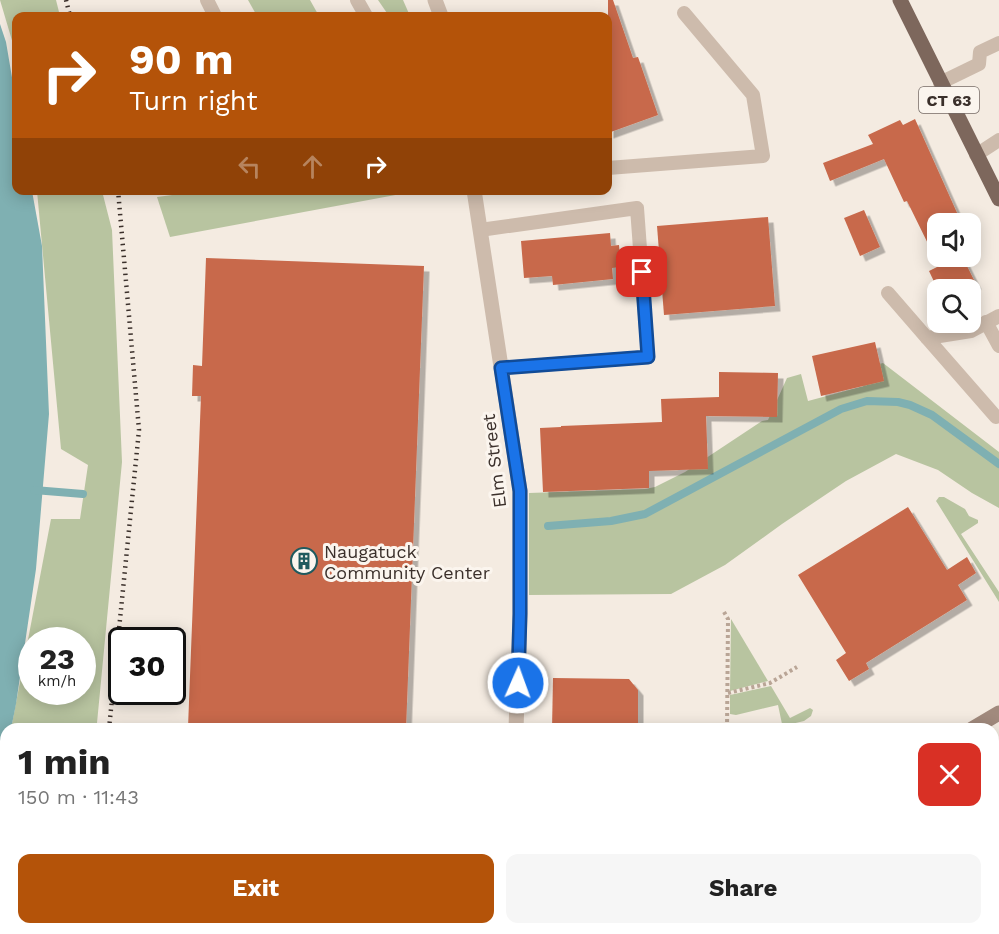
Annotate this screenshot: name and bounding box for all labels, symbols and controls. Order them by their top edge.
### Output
text: 90 m [129,35,233,84]
icon: right [30,36,108,114]
text: Turn right [129,85,258,117]
road number: CT 63 [919,87,979,113]
icon: left [233,150,266,183]
icon: ahead [296,150,329,183]
icon: right [359,150,392,183]
map controls [927,213,981,333]
button: sound [927,213,981,267]
pin [616,246,667,297]
icon: arrive [625,255,658,288]
button: search [927,279,981,333]
street label: Elm Street [478,412,510,509]
place label: Naugatuck Community Center [324,541,490,583]
building icon: Naugatuck Community Center [289,546,319,576]
speed limit sign: 30 [108,627,186,705]
text: 23 [39,641,75,676]
position arrow [486,651,550,715]
text: km/h [38,672,76,690]
text: 1 min [18,741,110,783]
button: close [918,743,981,806]
text: 150 m · 11:43 [18,785,139,809]
button: Exit [18,854,494,923]
button: Share [506,854,981,923]

